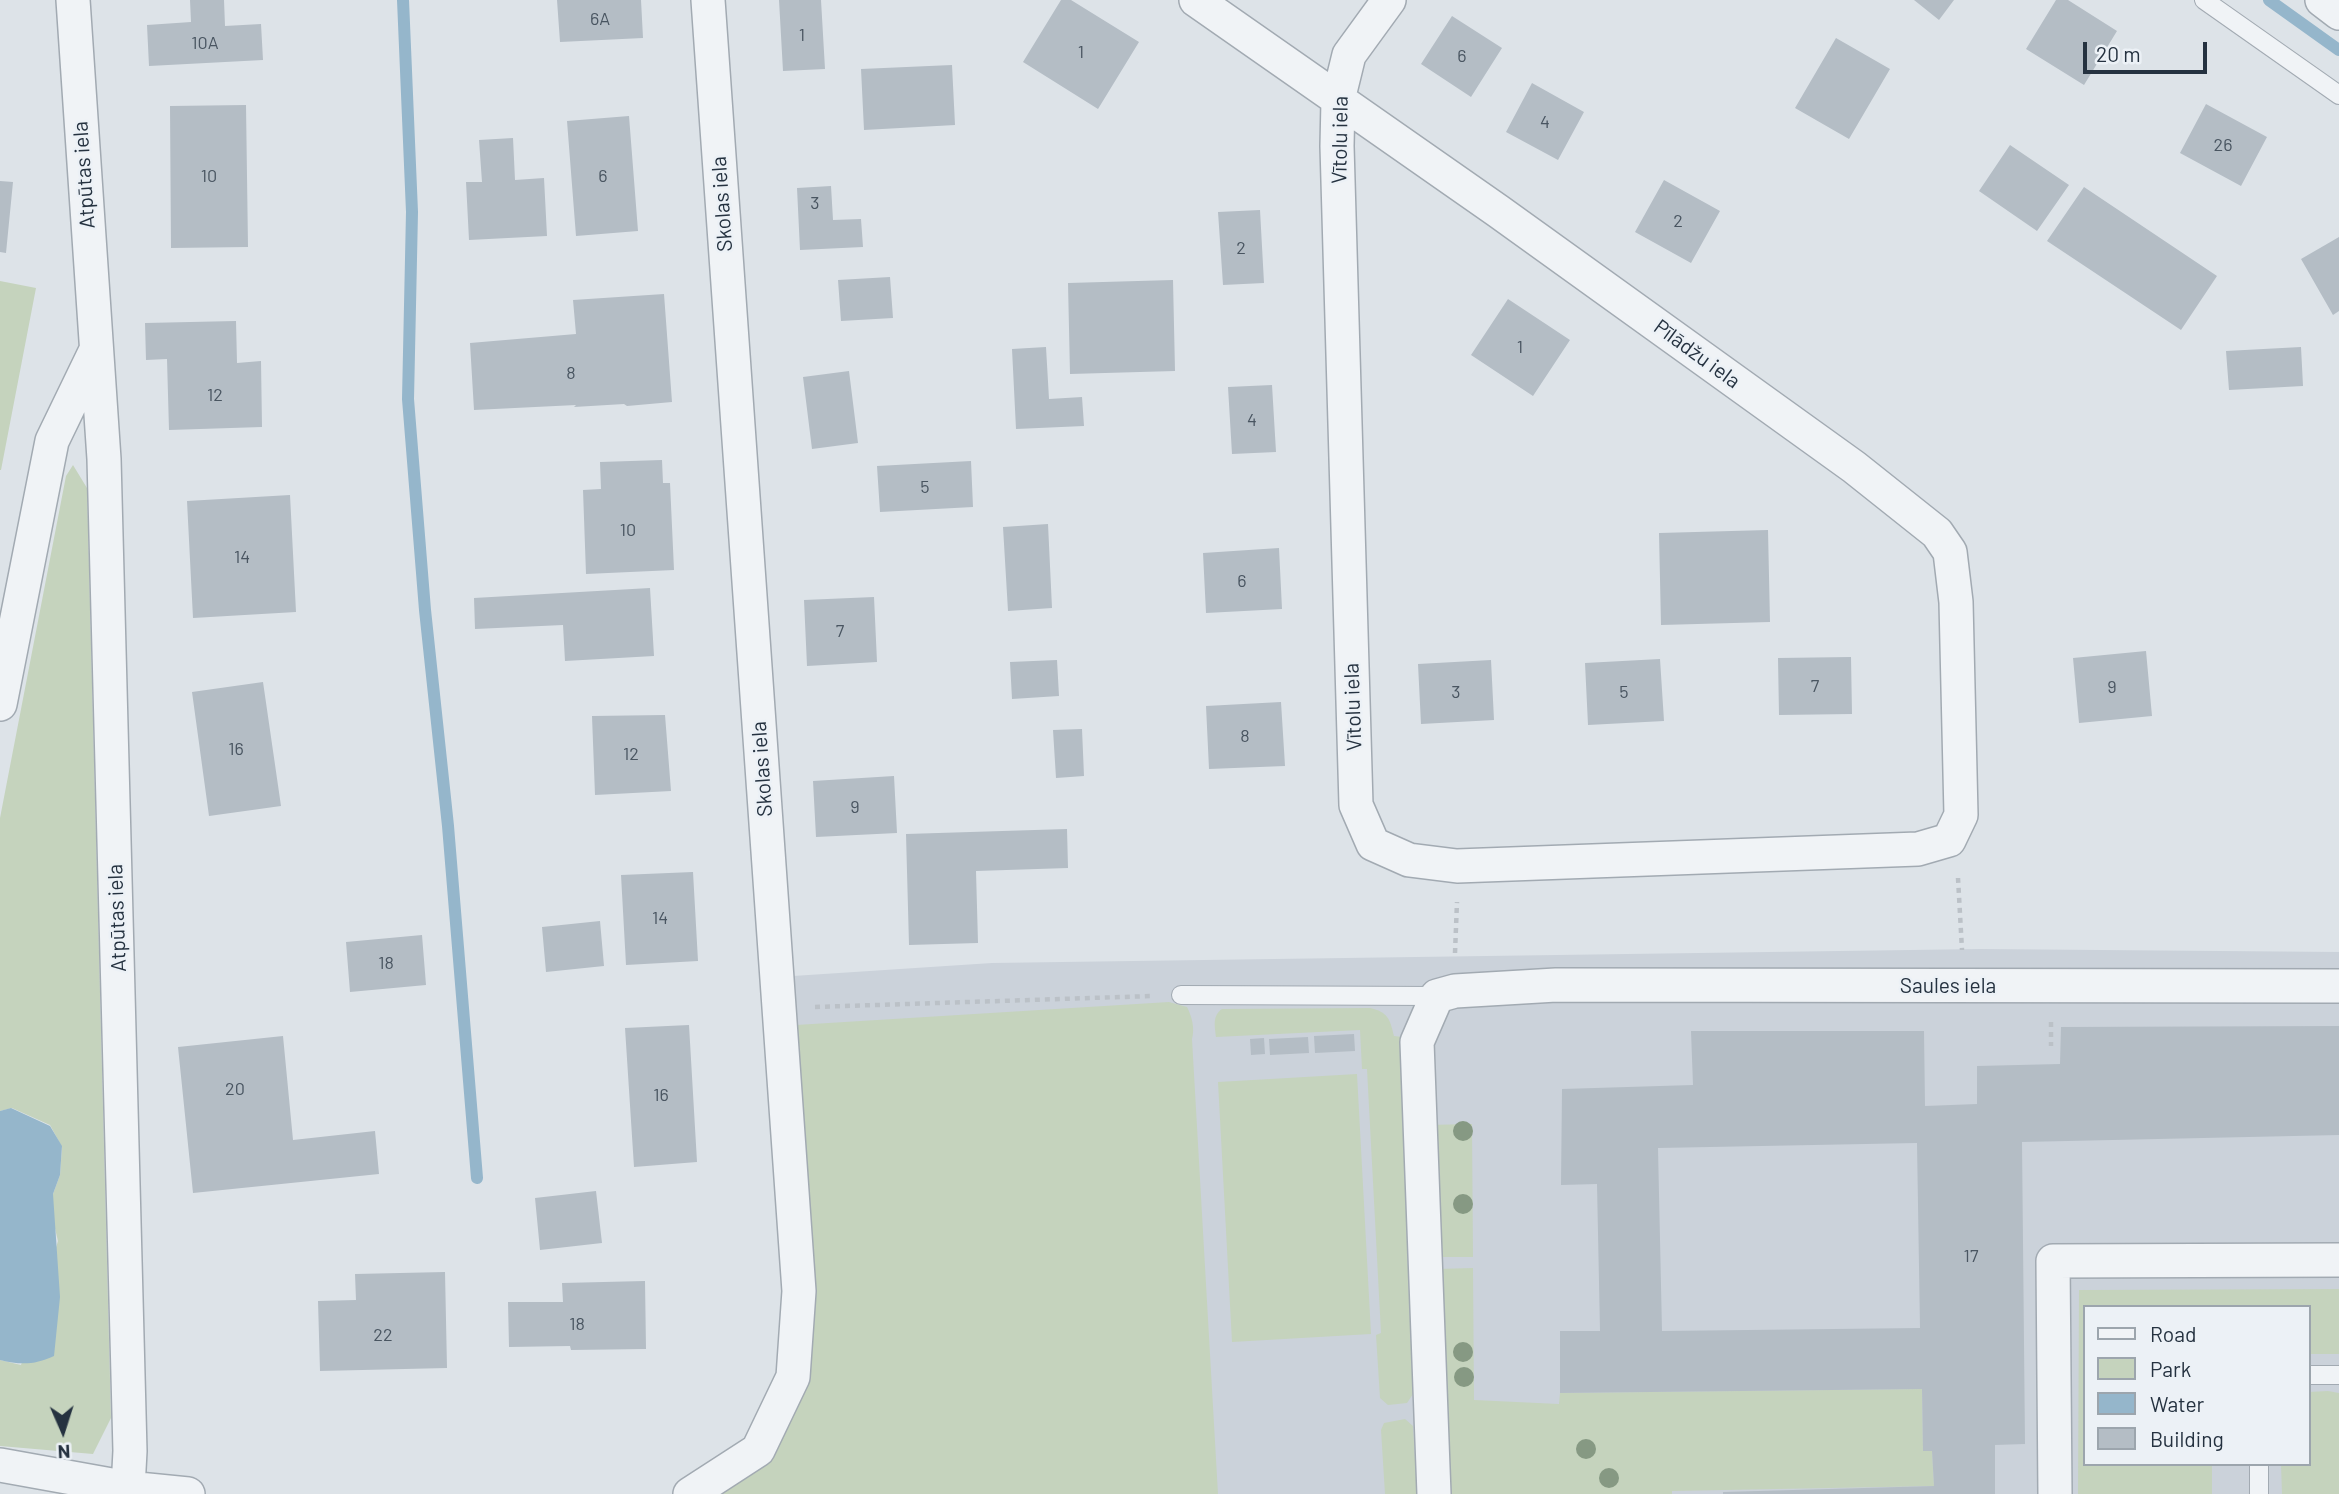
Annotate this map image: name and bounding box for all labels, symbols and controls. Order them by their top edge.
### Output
house number: 6A [590,8,610,30]
house number: 1 [799,24,805,46]
scale bar [2087,28,2211,72]
house number: 10A [191,32,219,54]
house number: 1 [1078,41,1084,63]
text: 20 m [2096,41,2141,66]
house number: 6 [1457,45,1467,67]
street label: Vītolu iela [1327,96,1353,184]
house number: 4 [1540,111,1550,133]
street label: Atpūtas iela [68,120,100,230]
house number: 26 [2214,134,2232,156]
street label: Skolas iela [706,155,738,253]
house number: 10 [201,165,217,187]
house number: 6 [598,165,608,187]
house number: 3 [810,192,820,214]
house number: 2 [1673,210,1683,232]
house number: 2 [1236,237,1246,259]
street label: Pīlādžu iela [1649,314,1745,394]
house number: 1 [1517,336,1523,358]
house number: 8 [566,362,576,384]
house number: 12 [207,384,223,406]
house number: 4 [1247,409,1257,431]
house number: 5 [920,476,930,498]
house number: 10 [620,519,636,541]
house number: 14 [234,546,250,568]
house number: 6 [1237,570,1247,592]
house number: 7 [836,620,844,642]
street label: Vītolu iela [1339,663,1367,751]
house number: 7 [1811,675,1819,697]
house number: 9 [2107,676,2117,698]
house number: 3 [1451,681,1461,703]
house number: 5 [1619,681,1629,703]
street label: Skolas iela [746,720,778,818]
house number: 8 [1240,725,1250,747]
house number: 16 [228,738,244,760]
house number: 12 [623,743,639,765]
house number: 9 [850,796,860,818]
street label: Atpūtas iela [103,864,131,972]
house number: 14 [652,907,668,929]
house number: 18 [378,952,394,974]
street label: Saules iela [1900,973,1996,999]
house number: 20 [225,1078,245,1100]
house number: 16 [653,1084,669,1106]
house number: 17 [1964,1245,1978,1267]
legend [2084,1305,2311,1466]
house number: 18 [569,1313,585,1335]
text: Road [2150,1321,2196,1346]
house number: 22 [373,1324,393,1346]
text: Park [2150,1356,2191,1381]
text: Water [2150,1391,2204,1416]
north arrow [28,1396,98,1466]
text: Building [2150,1426,2224,1451]
text: N [57,1441,71,1464]

